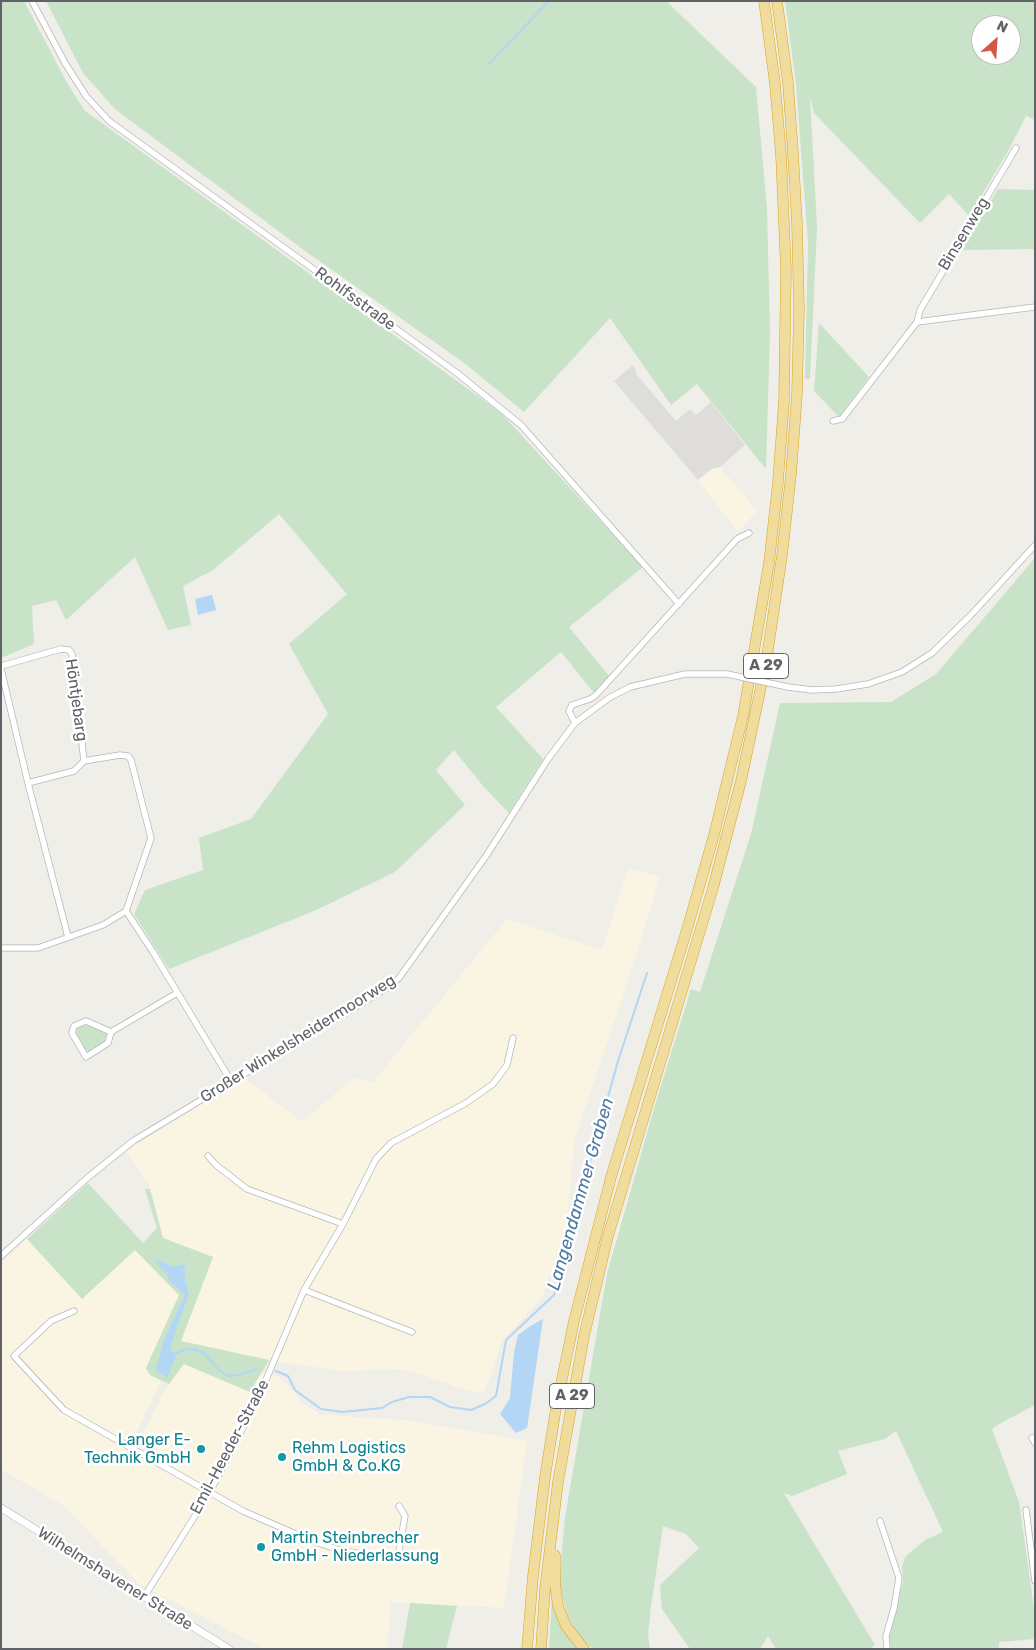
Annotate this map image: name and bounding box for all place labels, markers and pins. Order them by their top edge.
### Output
place label: Langer E- Technik GmbH [84,1430,191,1468]
place label: Rehm Logistics GmbH & Co.KG [292,1438,406,1476]
marker: Langer E- Technik GmbH [195,1443,207,1455]
marker: Rehm Logistics GmbH & Co.KG [276,1451,288,1463]
place label: Martin Steinbrecher GmbH - Niederlassung [271,1528,439,1566]
marker: Martin Steinbrecher GmbH - Niederlassung [255,1541,267,1553]

